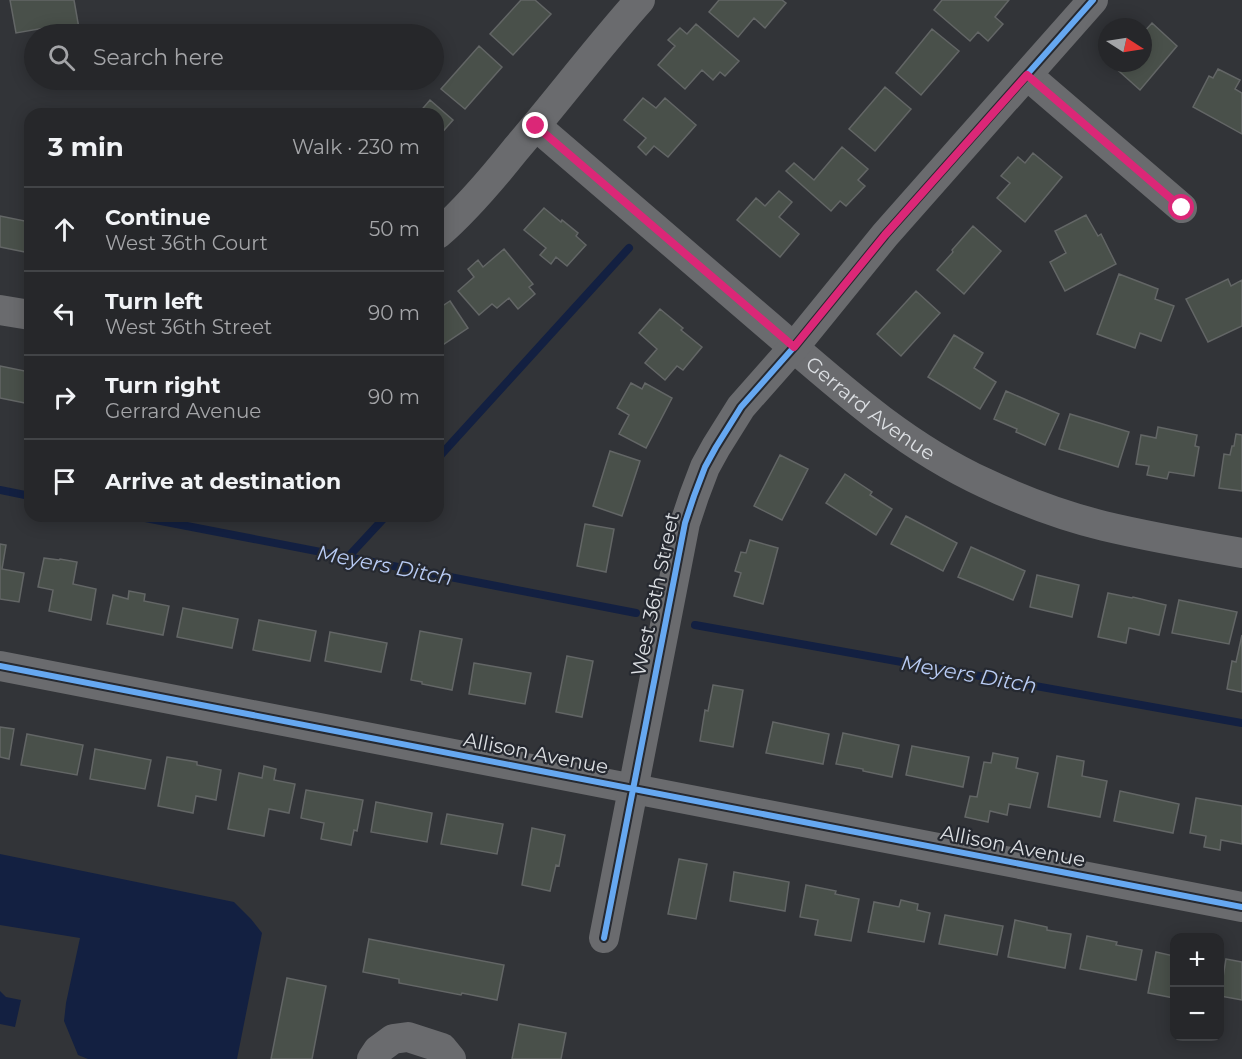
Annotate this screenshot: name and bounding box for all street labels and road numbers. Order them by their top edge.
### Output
street label: Gerrard Avenue [801,351,940,465]
street label: West 36th Street [626,510,684,678]
street label: Allison Avenue [462,727,610,779]
street label: Allison Avenue [939,820,1087,872]

